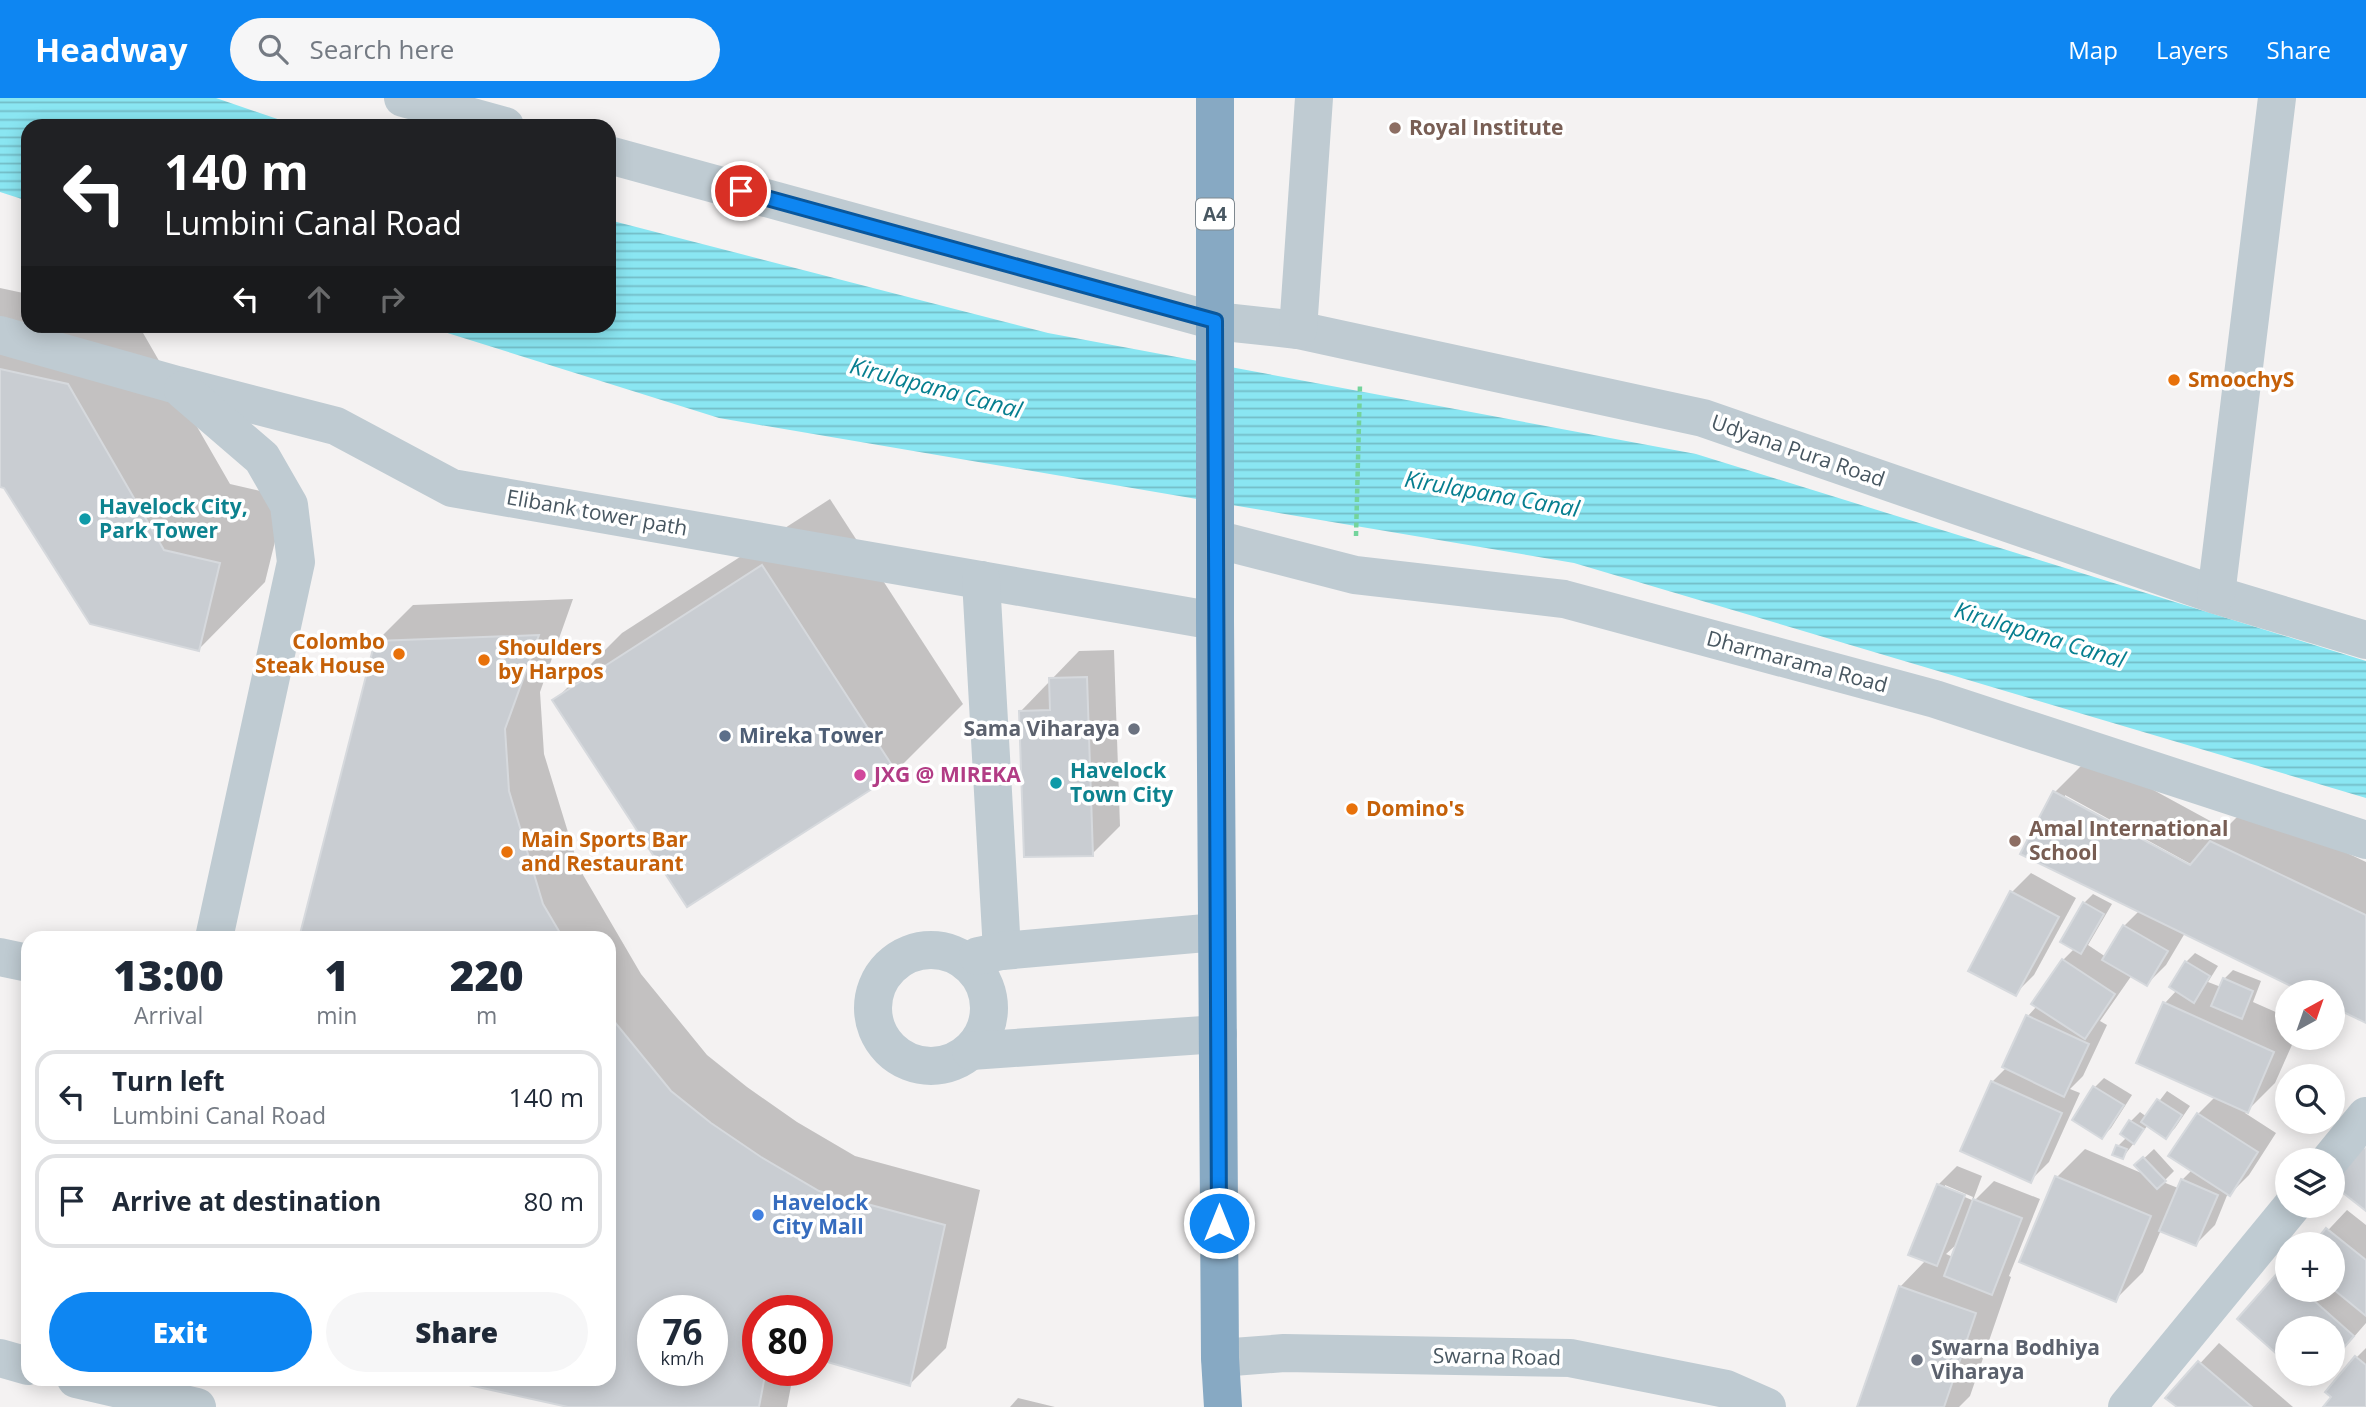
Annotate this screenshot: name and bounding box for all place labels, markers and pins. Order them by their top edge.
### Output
place label: Royal Institute [1409,113,1564,141]
marker: Royal Institute [1387,120,1403,136]
pin [711,161,771,221]
place label: SmoochyS [2188,365,2294,393]
marker: SmoochyS [2166,372,2182,388]
place label: Havelock City, Park Tower [99,492,248,544]
marker: Havelock City, Park Tower [77,511,93,527]
place label: Colombo Steak House [255,627,385,679]
place label: Shoulders by Harpos [498,633,604,685]
marker: Colombo Steak House [391,646,407,662]
marker: Shoulders by Harpos [476,652,492,668]
place label: Sama Viharaya [964,714,1120,742]
place label: Mireka Tower [739,721,884,749]
marker: Sama Viharaya [1126,721,1142,737]
marker: Mireka Tower [717,728,733,744]
place label: Havelock Town City [1070,756,1173,808]
place label: JXG @ MIREKA [872,760,1021,788]
marker: JXG @ MIREKA [852,767,868,783]
marker: Havelock Town City [1048,775,1064,791]
place label: Domino's [1366,794,1464,822]
marker: Domino's [1344,801,1360,817]
place label: Amal International School [2029,814,2228,866]
place label: Main Sports Bar and Restaurant [521,825,688,877]
marker: Amal International School [2007,833,2023,849]
marker: Main Sports Bar and Restaurant [499,844,515,860]
place label: Havelock City Mall [772,1188,869,1240]
marker: Havelock City Mall [750,1207,766,1223]
place label: Swarna Bodhiya Viharaya [1931,1333,2100,1385]
marker: Swarna Bodhiya Viharaya [1909,1352,1925,1368]

